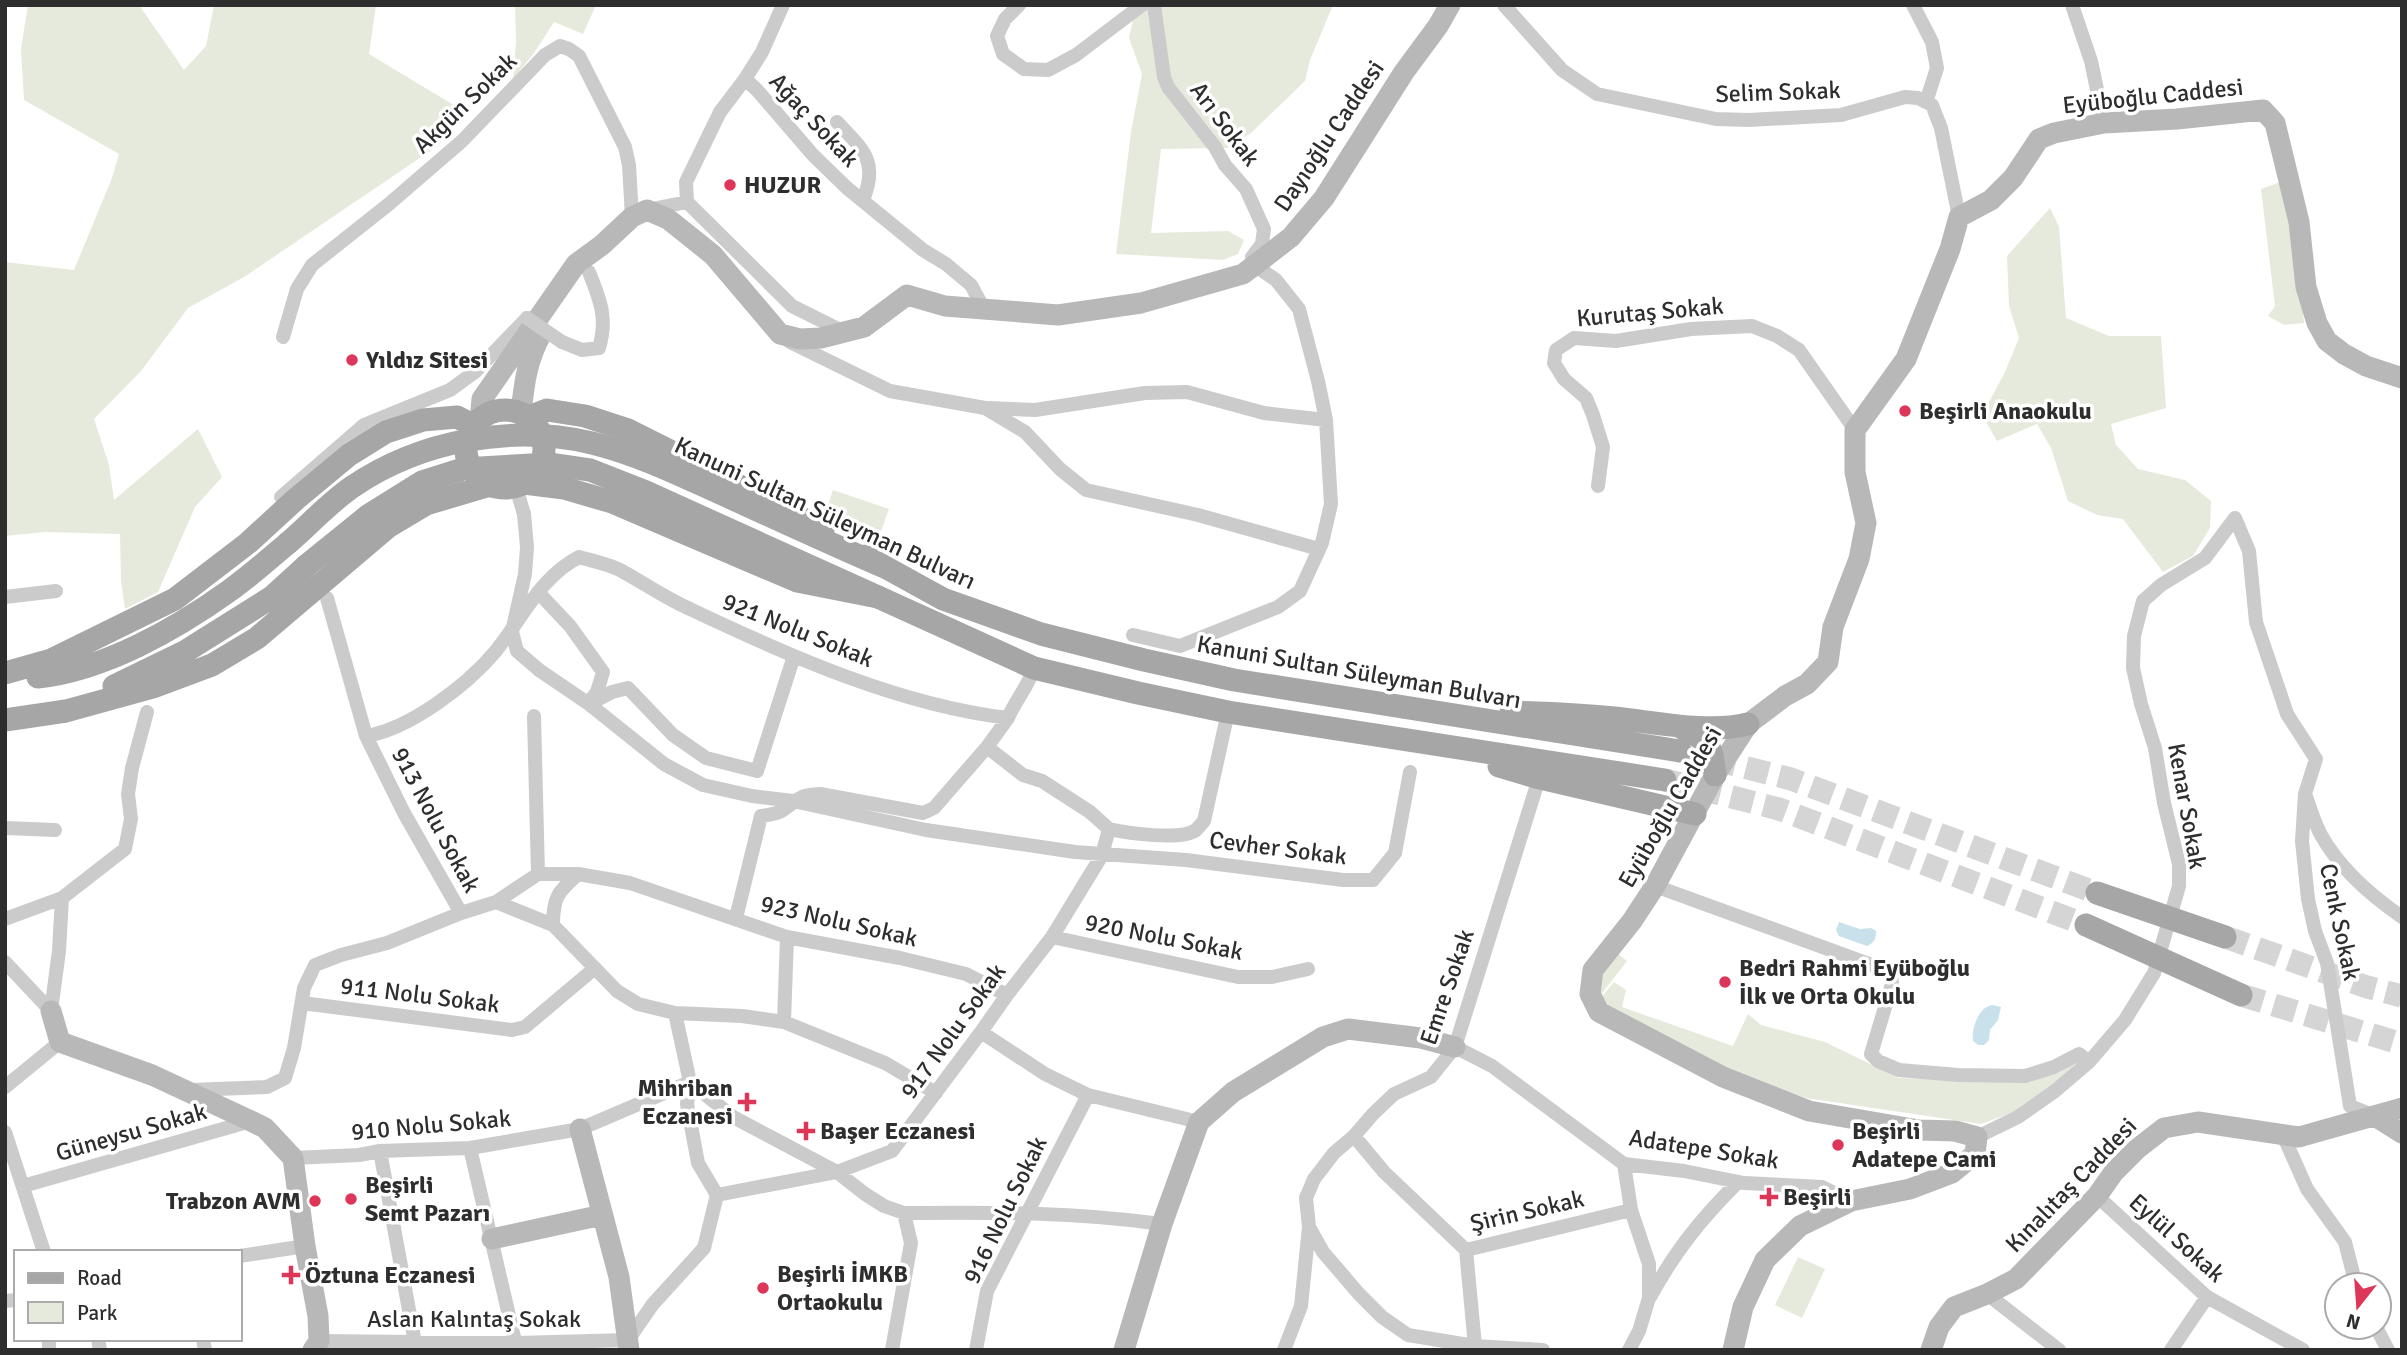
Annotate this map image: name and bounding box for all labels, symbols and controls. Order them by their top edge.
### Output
street label: Akgün Sokak [407,46,523,160]
street label: Dayıoğlu Caddesi [1267,54,1391,218]
street label: Ağaç Sokak [763,67,865,173]
street label: Eyüboğlu Caddesi [2061,72,2245,120]
street label: Selim Sokak [1715,75,1841,109]
street label: Arı Sokak [1184,76,1266,172]
place label: HUZUR [744,170,821,200]
marker: HUZUR [722,177,738,193]
street label: Kurutaş Sokak [1575,291,1725,333]
place label: Yıldız Sitesi [365,345,488,375]
marker: Yıldız Sitesi [344,352,360,368]
place label: Beşirli Anaokulu [1919,396,2092,426]
marker: Beşirli Anaokulu [1897,403,1913,419]
street label: Kanuni Sultan Süleyman Bulvarı [670,430,980,596]
street label: 921 Nolu Sokak [718,586,878,674]
street label: Kanuni Sultan Süleyman Bulvarı [1195,629,1523,715]
street label: Eyüboğlu Caddesi [1612,721,1728,893]
street label: Kenar Sokak [2161,741,2213,871]
street label: 913 Nolu Sokak [385,742,487,898]
street label: Cevher Sokak [1208,825,1348,871]
street label: Cenk Sokak [2313,861,2367,983]
street label: 923 Nolu Sokak [758,888,920,954]
street label: 920 Nolu Sokak [1083,907,1245,967]
street label: Emre Sokak [1413,925,1481,1049]
place label: Bedri Rahmi Eyüboğlu İlk ve Orta Okulu [1739,953,1970,1011]
street label: 917 Nolu Sokak [894,957,1012,1105]
street label: 911 Nolu Sokak [339,970,501,1020]
marker: Bedri Rahmi Eyüboğlu İlk ve Orta Okulu [1717,974,1733,990]
place label: Mihriban Eczanesi [637,1073,733,1131]
marker: Mihriban Eczanesi [739,1094,755,1110]
street label: Güneysu Sokak [52,1096,210,1168]
street label: 910 Nolu Sokak [350,1103,512,1147]
street label: Kınalıtaş Caddesi [1999,1111,2143,1259]
place label: Başer Eczanesi [820,1116,975,1146]
place label: Beşirli Adatepe Cami [1852,1116,1996,1174]
street label: Adatepe Sokak [1627,1122,1781,1176]
marker: Başer Eczanesi [798,1123,814,1139]
street label: 916 Nolu Sokak [956,1131,1054,1289]
marker: Beşirli Adatepe Cami [1830,1137,1846,1153]
place label: Beşirli Semt Pazarı [365,1170,490,1228]
place label: Beşirli [1783,1182,1851,1212]
street label: Şirin Sokak [1467,1183,1587,1239]
place label: Trabzon AVM [166,1186,301,1216]
street label: Eylül Sokak [2123,1187,2231,1289]
marker: Beşirli [1761,1189,1777,1205]
marker: Beşirli Semt Pazarı [343,1191,359,1207]
marker: Trabzon AVM [307,1193,323,1209]
legend [14,1250,242,1341]
place label: Beşirli İMKB Ortaokulu [777,1259,908,1317]
place label: Öztuna Eczanesi [305,1260,475,1290]
text: Road [77,1265,122,1291]
marker: Öztuna Eczanesi [283,1267,299,1283]
north arrow [2323,1271,2393,1341]
marker: Beşirli İMKB Ortaokulu [755,1280,771,1296]
text: Park [77,1300,118,1326]
street label: Aslan Kalıntaş Sokak [367,1304,581,1334]
text: N [2343,1308,2363,1335]

